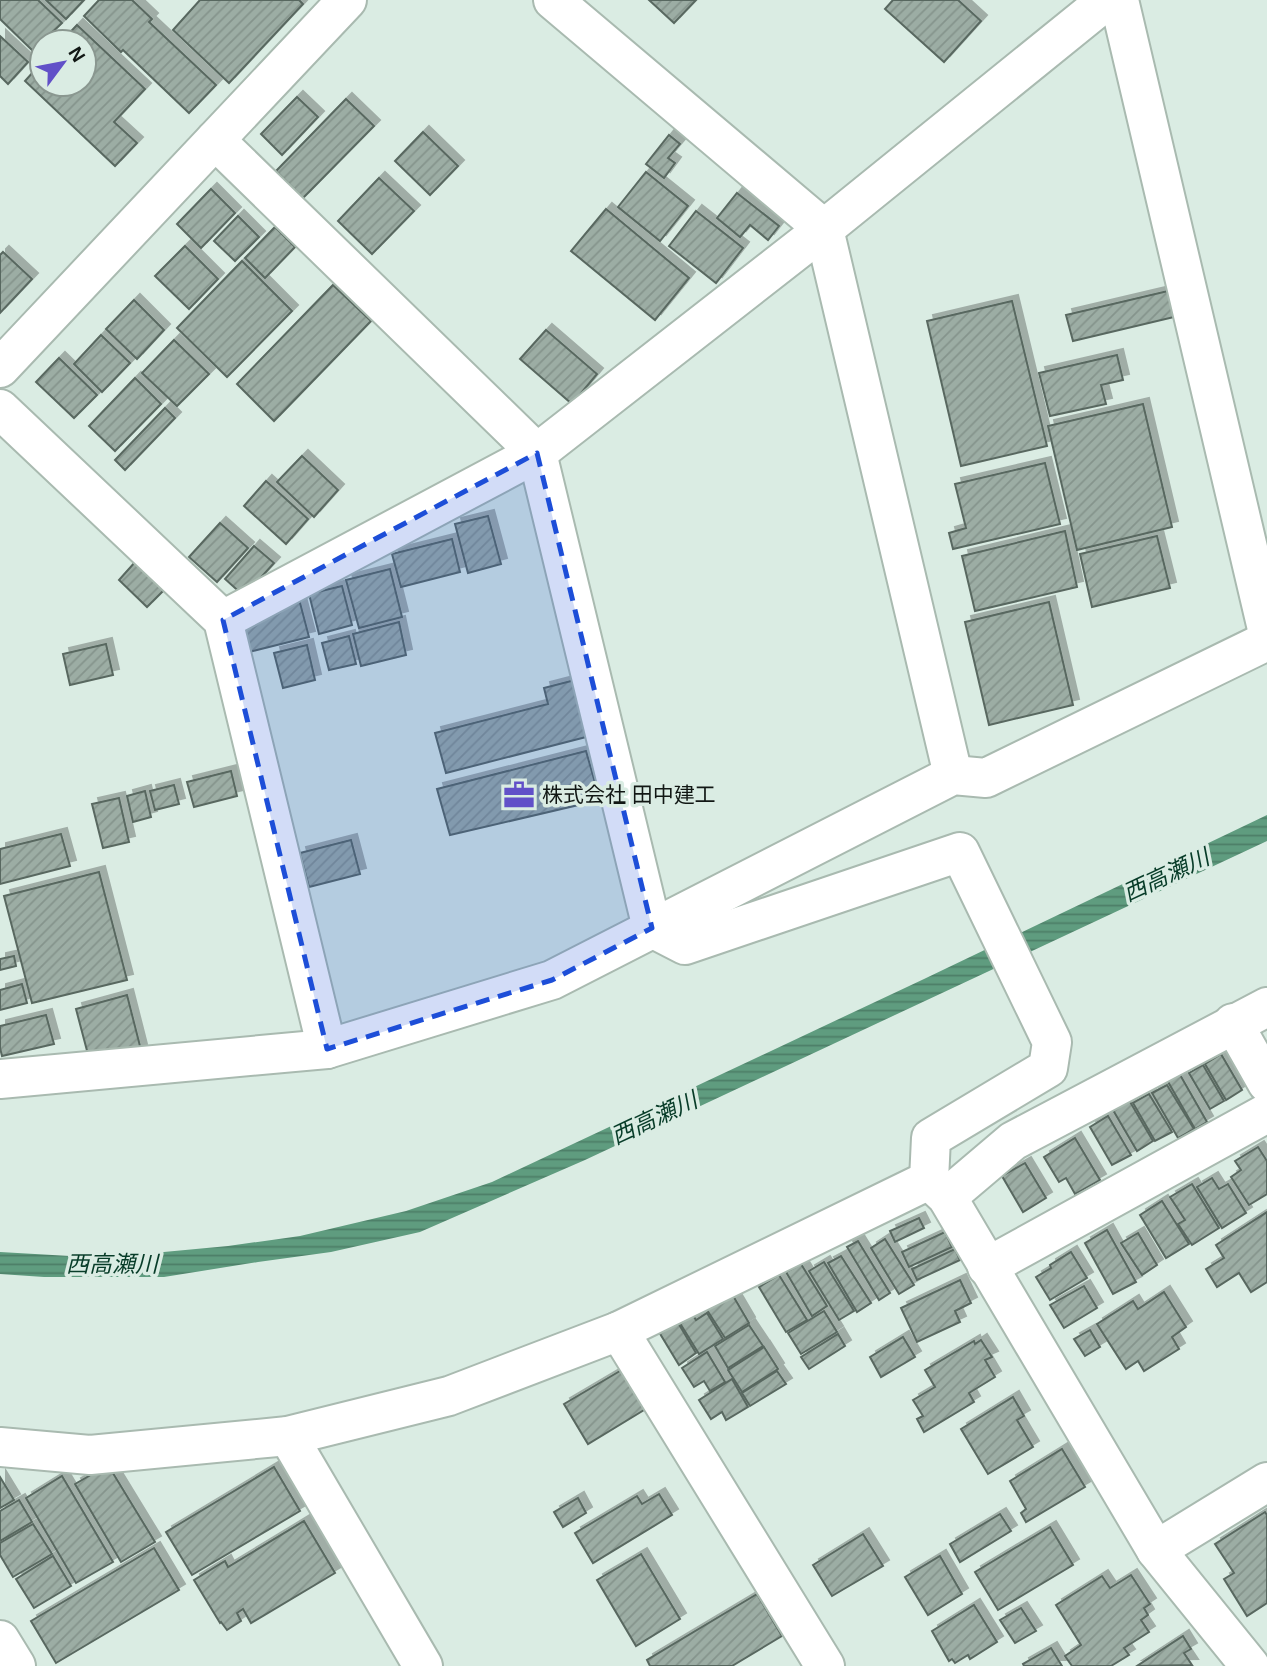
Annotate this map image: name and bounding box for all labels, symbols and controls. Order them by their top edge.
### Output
north arrow [28,28,98,98]
text: N [64,43,90,66]
office icon: 株式会社 田中建工 [502,778,536,812]
place label: 株式会社 田中建工 [542,783,716,806]
water label: 西高瀬川 [1119,843,1216,906]
water label: 西高瀬川 [607,1086,704,1149]
water label: 西高瀬川 [66,1251,161,1277]

